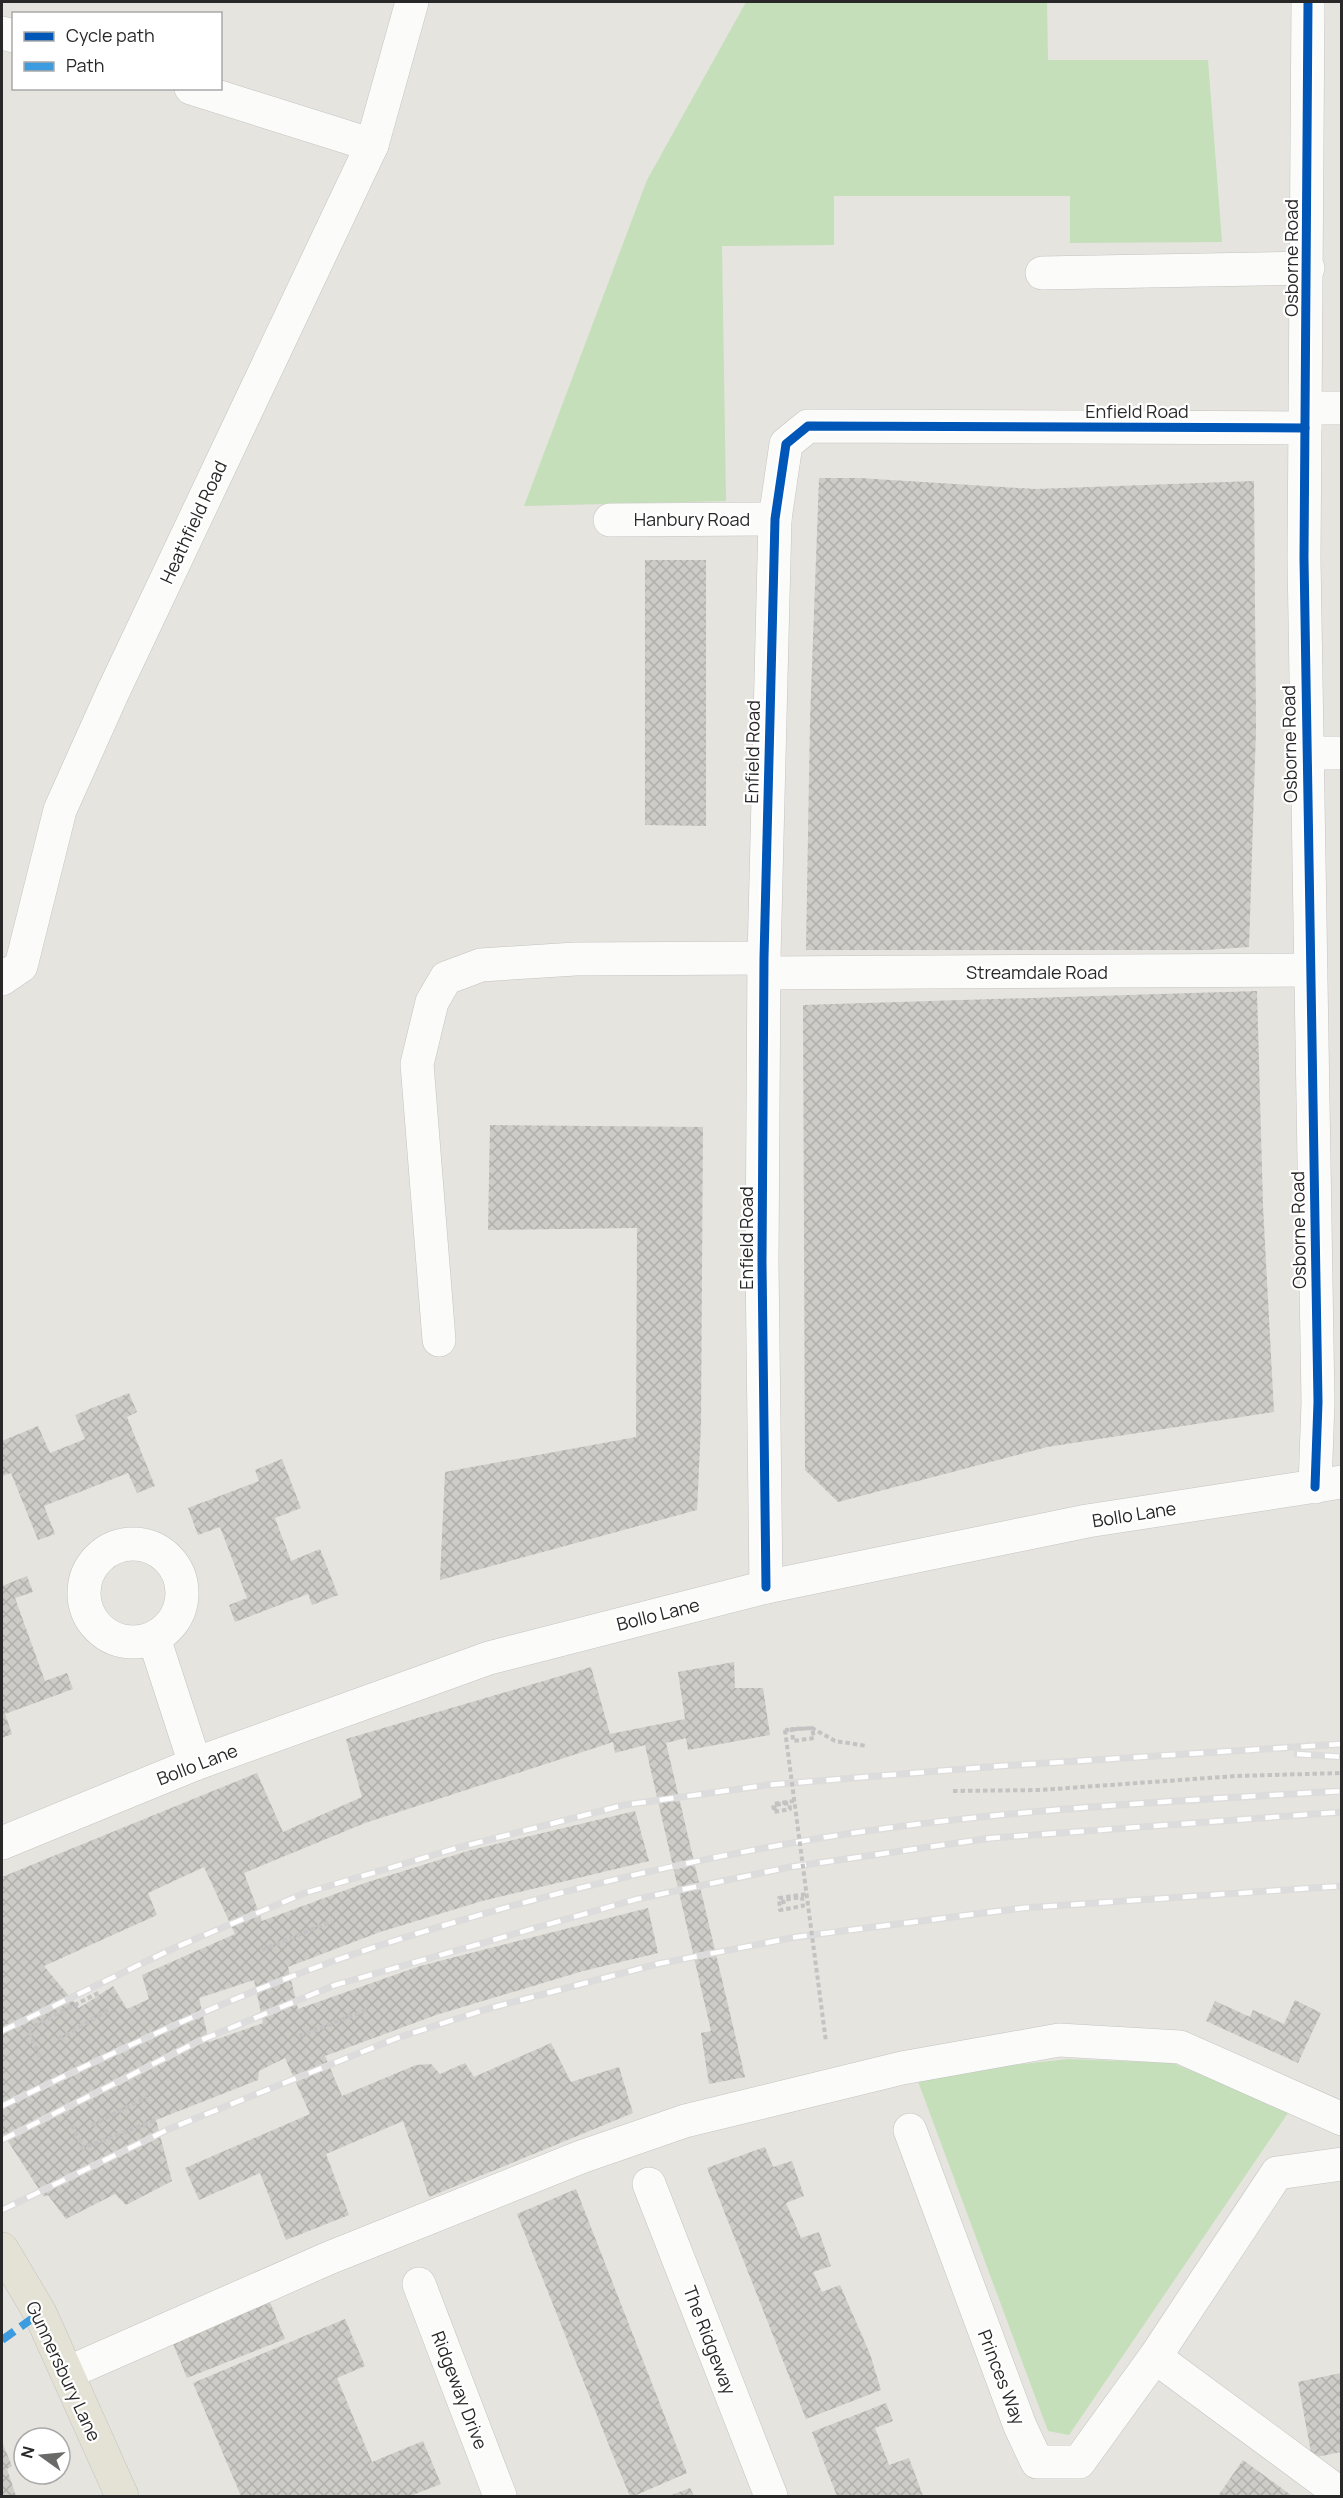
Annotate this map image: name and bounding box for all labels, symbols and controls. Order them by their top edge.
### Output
legend [12,12,222,90]
text: Cycle path [66,23,155,47]
text: Path [66,53,104,77]
street label: Osborne Road [1279,199,1303,317]
street label: Enfield Road [1085,399,1189,423]
street label: Heathfield Road [154,457,232,587]
street label: Hanbury Road [634,507,750,531]
street label: Osborne Road [1276,685,1302,803]
street label: Enfield Road [739,700,765,804]
street label: Streamdale Road [966,960,1108,984]
street label: Osborne Road [1285,1171,1311,1289]
street label: Enfield Road [734,1186,758,1290]
street label: Bollo Lane [1090,1496,1178,1532]
street label: Bollo Lane [614,1592,702,1636]
street label: Bollo Lane [153,1738,241,1790]
street label: The Ridgeway [678,2282,742,2398]
street label: Gunnersbury Lane [21,2297,107,2445]
street label: Princes Way [973,2326,1031,2429]
street label: Ridgeway Drive [426,2327,494,2453]
north arrow [12,2426,72,2486]
text: N [15,2444,40,2461]

